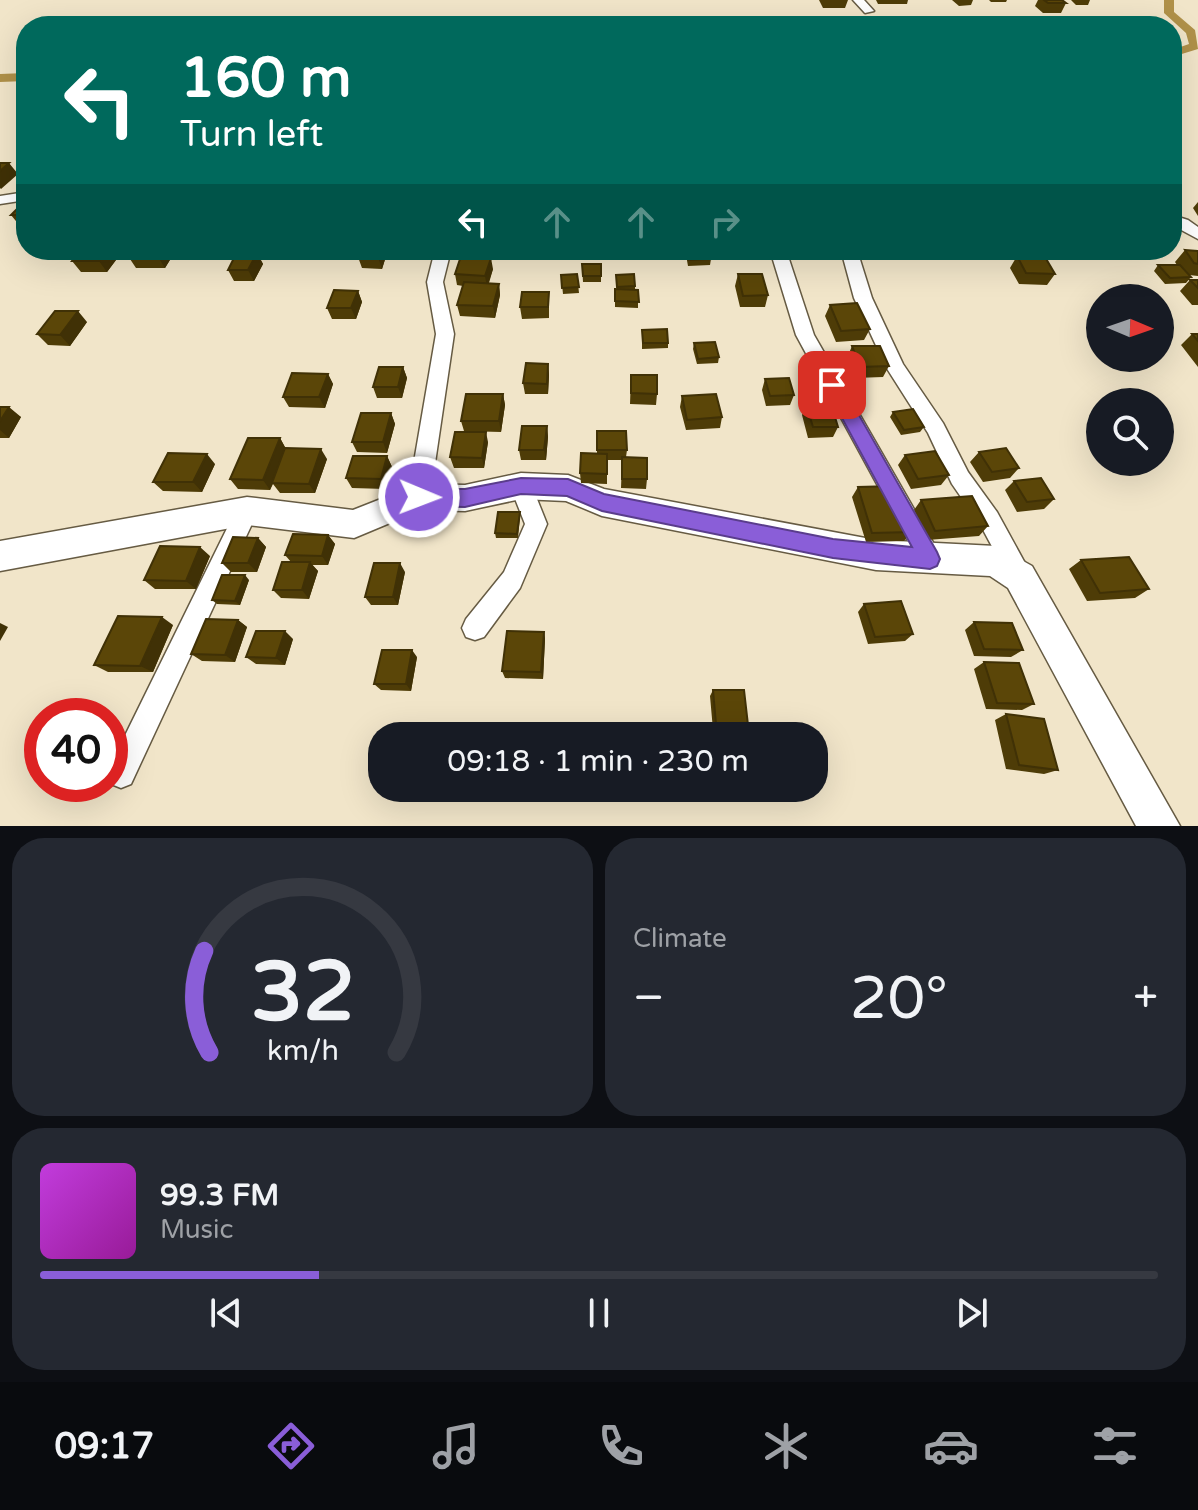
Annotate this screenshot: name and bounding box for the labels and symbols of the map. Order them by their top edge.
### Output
north arrow [1086,284,1174,372]
pin [798,351,866,419]
position arrow [377,455,461,539]
speed limit sign: 40 [24,698,128,802]

